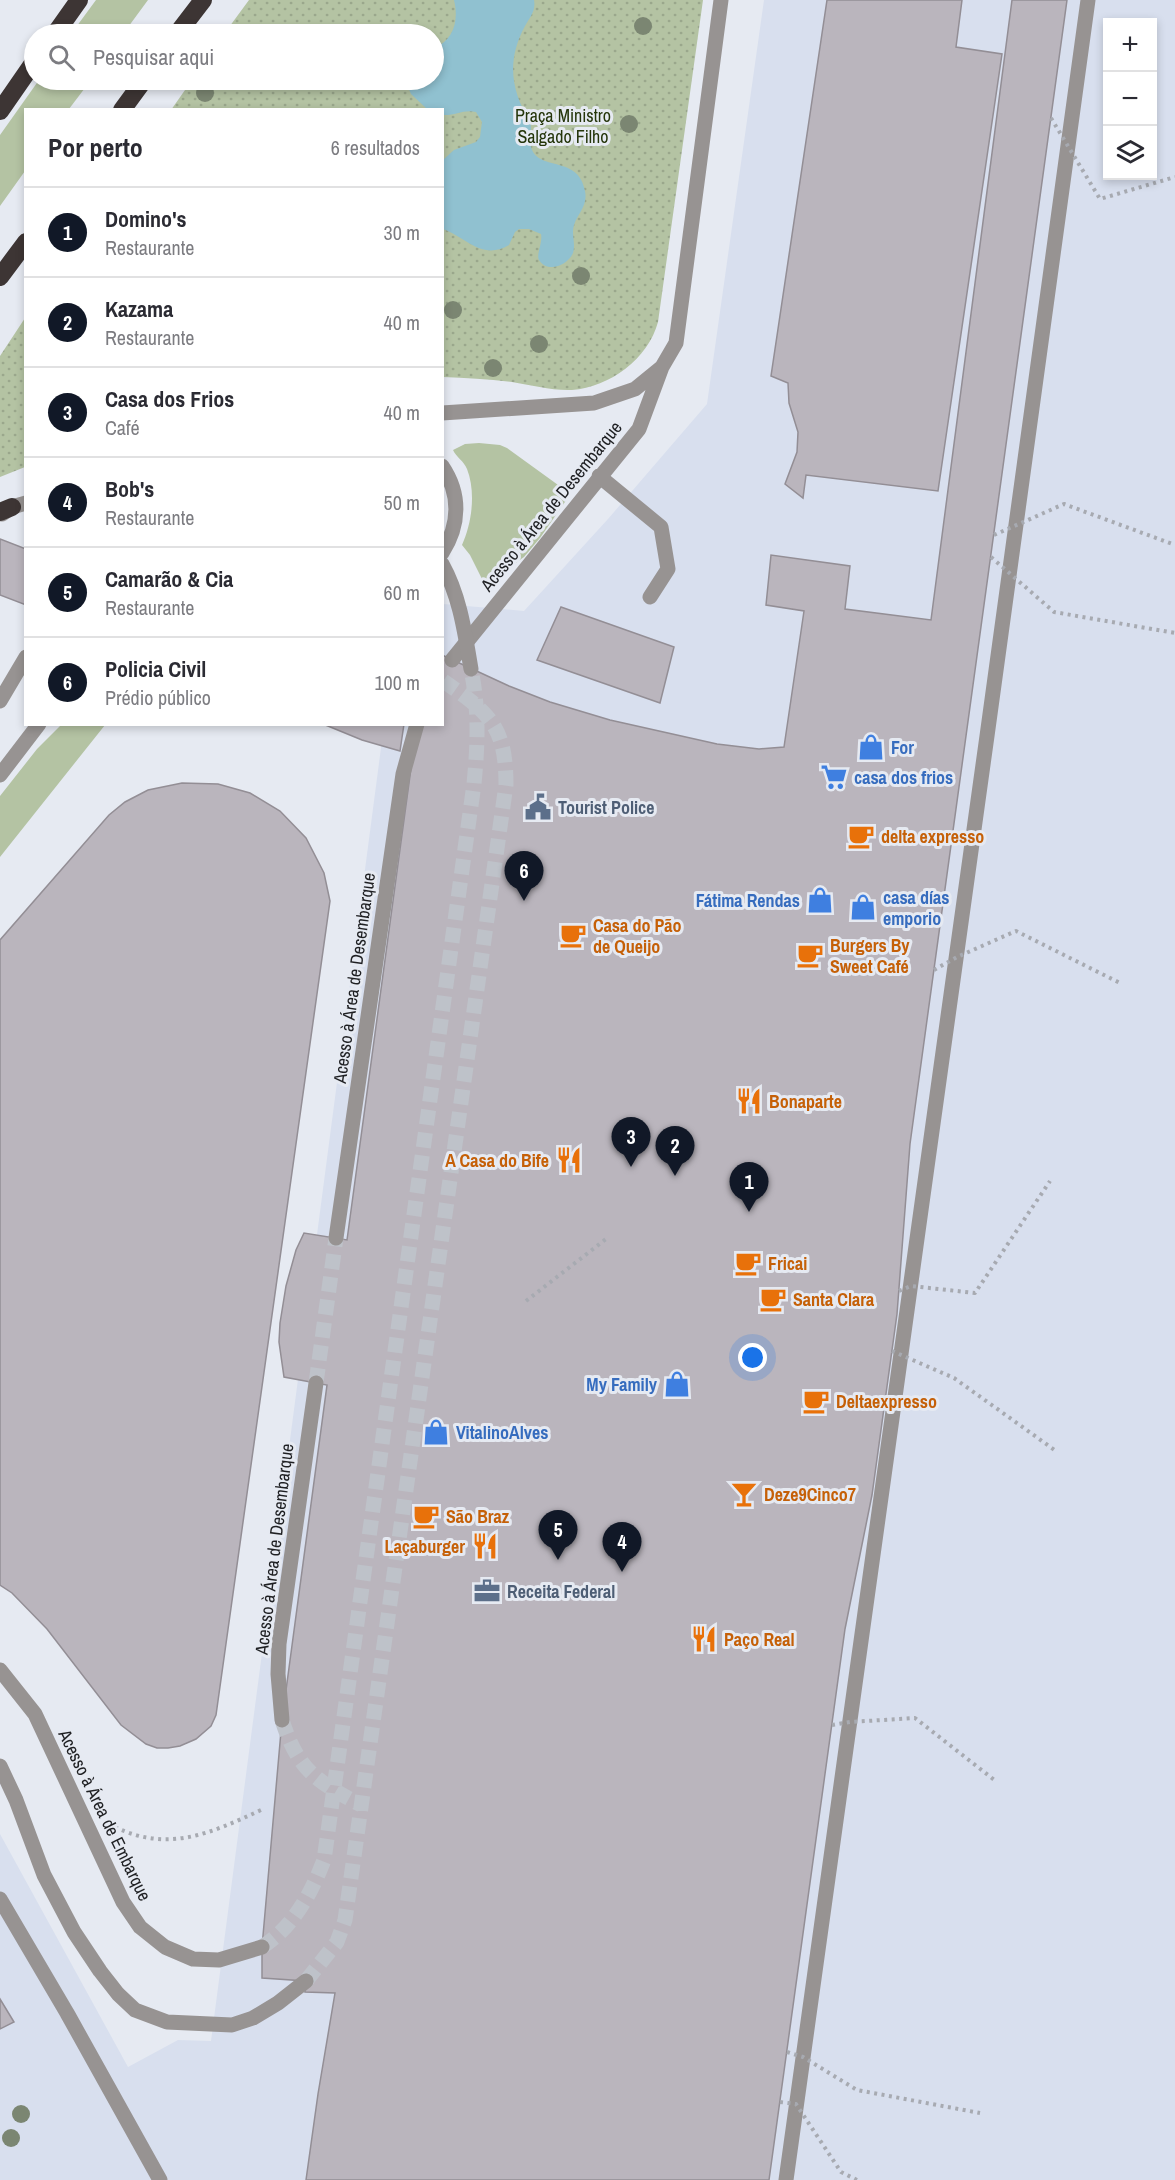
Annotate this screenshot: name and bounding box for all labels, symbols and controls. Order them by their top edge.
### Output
map controls [1103,18,1157,180]
button: + [1103,18,1157,72]
search box [24,24,444,90]
icon: search [45,41,78,74]
text: Pesquisar aqui [93,42,214,72]
button: − [1103,72,1157,126]
park label: Praça Ministro Salgado Filho [515,103,611,149]
button: layers [1103,126,1157,180]
text: Por perto [48,130,143,165]
text: 6 resultados [331,134,420,161]
text: Domino's [105,204,186,234]
text: 1 [63,219,72,246]
text: 30 m [384,219,420,246]
text: Restaurante [105,234,194,261]
text: Kazama [105,294,173,324]
text: 2 [63,309,72,336]
text: 40 m [384,309,420,336]
text: Restaurante [105,324,194,351]
text: Casa dos Frios [105,384,234,414]
text: 3 [63,399,72,426]
text: 40 m [384,399,420,426]
text: Café [105,414,140,441]
street label: Acesso à Área de Desembarque [474,416,628,597]
text: Bob's [105,474,154,504]
text: 4 [63,489,72,516]
text: 50 m [384,489,420,516]
text: Restaurante [105,504,194,531]
text: Camarão & Cia [105,564,233,594]
text: 5 [63,579,72,606]
text: 60 m [384,579,420,606]
text: Restaurante [105,594,194,621]
text: Policia Civil [105,654,206,684]
text: 6 [63,669,72,696]
text: 100 m [374,669,420,696]
text: Prédio público [105,684,211,711]
shop icon: For [856,732,886,762]
place label: For [891,735,914,760]
supermarket icon: casa dos frios [819,762,849,792]
place label: casa dos frios [854,765,953,790]
public building icon: Tourist Police [523,792,553,822]
place label: Tourist Police [558,795,655,820]
cafe icon: delta expresso [846,821,876,851]
place label: delta expresso [881,824,984,849]
pin: 6 [504,852,544,901]
street label: Acesso à Área de Desembarque [327,871,381,1086]
shop icon: Fátima Rendas [805,885,835,915]
place label: casa días emporio [883,885,949,931]
place label: Fátima Rendas [696,888,800,913]
shop icon: casa días emporio [848,892,878,922]
place label: Casa do Pão de Queijo [593,913,682,959]
cafe icon: Casa do Pão de Queijo [558,920,588,950]
place label: Burgers By Sweet Café [830,933,910,979]
cafe icon: Burgers By Sweet Café [795,940,825,970]
restaurant icon: Bonaparte [734,1086,764,1116]
place label: Bonaparte [769,1089,842,1114]
pin: 3 [612,1118,650,1167]
pin: 2 [656,1126,694,1176]
restaurant icon: A Casa do Bife [554,1145,584,1175]
place label: A Casa do Bife [445,1148,549,1173]
pin: 1 [730,1162,768,1212]
cafe icon: Fricai [733,1248,763,1278]
place label: Fricai [768,1251,807,1276]
cafe icon: Santa Clara [758,1284,788,1314]
place label: Santa Clara [793,1287,875,1312]
your location [738,1343,767,1372]
shop icon: My Family [662,1369,692,1399]
place label: My Family [586,1372,658,1397]
cafe icon: Deltaexpresso [801,1386,831,1416]
place label: Deltaexpresso [836,1389,937,1414]
shop icon: VitalinoAlves [421,1417,451,1447]
place label: VitalinoAlves [456,1420,548,1445]
street label: Acesso à Área de Desembarque [249,1442,299,1657]
bar icon: Deze9Cinco7 [729,1479,759,1509]
place label: Deze9Cinco7 [764,1482,856,1507]
cafe icon: São Braz [411,1501,441,1531]
place label: São Braz [446,1504,510,1529]
pin: 5 [538,1510,578,1560]
pin: 4 [602,1522,642,1572]
restaurant icon: Laçaburger [470,1531,500,1561]
place label: Laçaburger [385,1534,465,1559]
office icon: Receita Federal [472,1576,502,1606]
place label: Receita Federal [507,1579,615,1604]
restaurant icon: Paço Real [689,1624,719,1654]
place label: Paço Real [724,1627,795,1652]
street label: Acesso à Área de Embarque [52,1724,157,1905]

